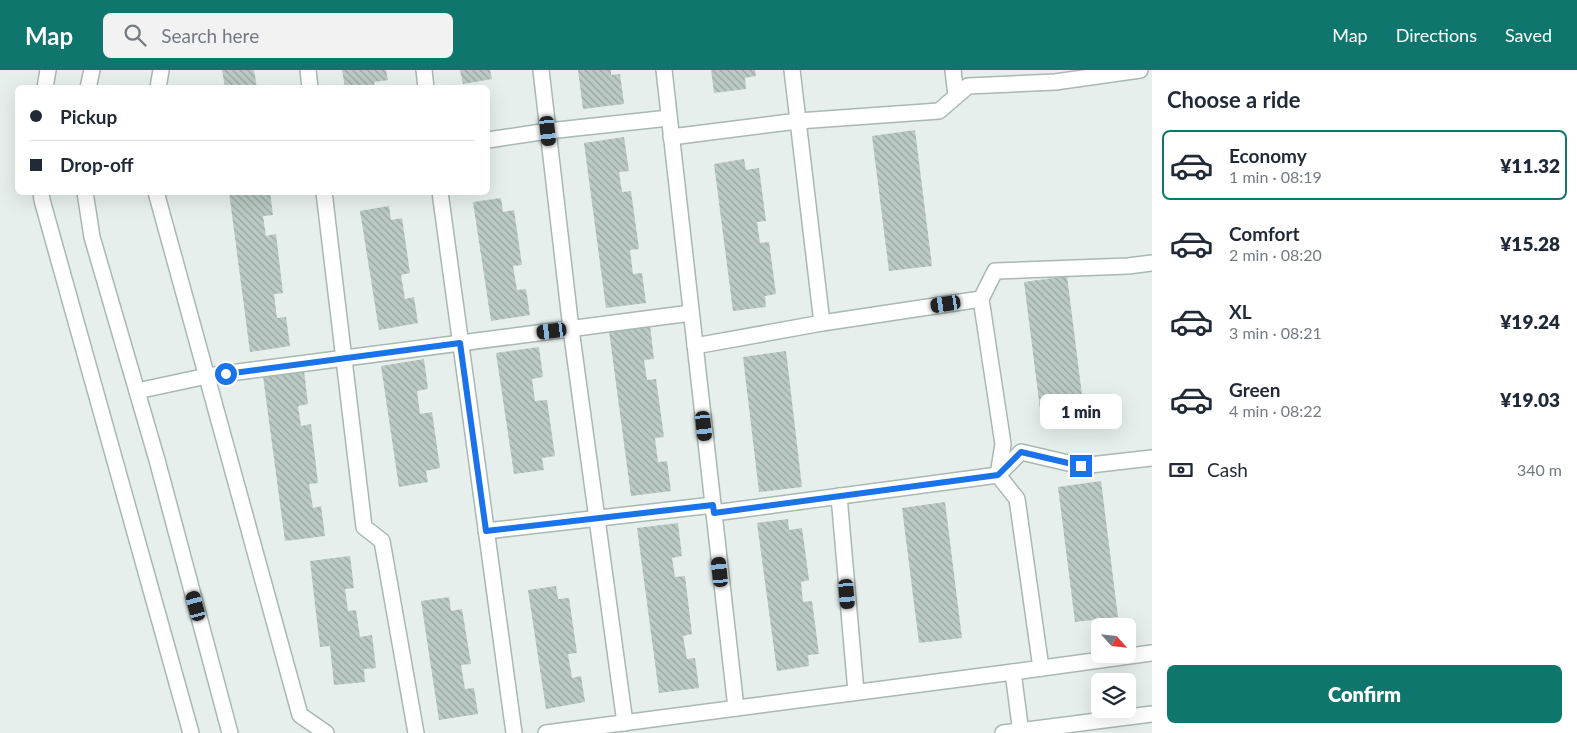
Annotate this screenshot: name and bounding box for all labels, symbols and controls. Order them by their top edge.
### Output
search box [103,13,453,58]
text: Map [25,21,73,50]
icon: search [121,21,149,49]
text: Search here [161,24,259,47]
text: Map [1332,24,1368,46]
text: Directions [1396,24,1477,46]
text: Saved [1505,24,1552,46]
text: Choose a ride [1167,86,1301,113]
text: Pickup [60,105,117,128]
car [538,115,557,147]
icon: car [1169,143,1214,188]
text: Economy [1229,144,1307,167]
text: Drop-off [60,153,134,176]
text: ¥11.32 [1500,154,1560,177]
text: 1 min · 08:19 [1229,167,1322,186]
icon: car [1169,221,1214,266]
text: Comfort [1229,222,1300,245]
text: ¥15.28 [1500,232,1560,255]
text: 2 min · 08:20 [1229,245,1322,264]
car [930,294,961,314]
icon: car [1169,299,1214,344]
text: XL [1229,300,1252,323]
text: ¥19.24 [1500,310,1560,333]
car [536,322,567,340]
text: 3 min · 08:21 [1229,323,1322,342]
route start [215,363,237,385]
icon: car [1169,377,1214,422]
text: Green [1229,378,1280,401]
text: ¥19.03 [1500,388,1560,411]
callout: 1 min [1040,394,1122,428]
text: 4 min · 08:22 [1229,401,1322,420]
text: 1 min [1061,402,1101,421]
car [694,410,713,442]
route end [1070,455,1092,477]
icon: cash [1167,456,1195,484]
text: Cash [1207,458,1248,481]
text: 340 m [1517,460,1562,479]
car [710,556,729,588]
car [838,578,855,610]
car [184,590,207,622]
north arrow [1091,618,1136,662]
map controls [1091,618,1136,718]
button: Confirm [1167,665,1562,723]
button: layers [1091,673,1136,718]

